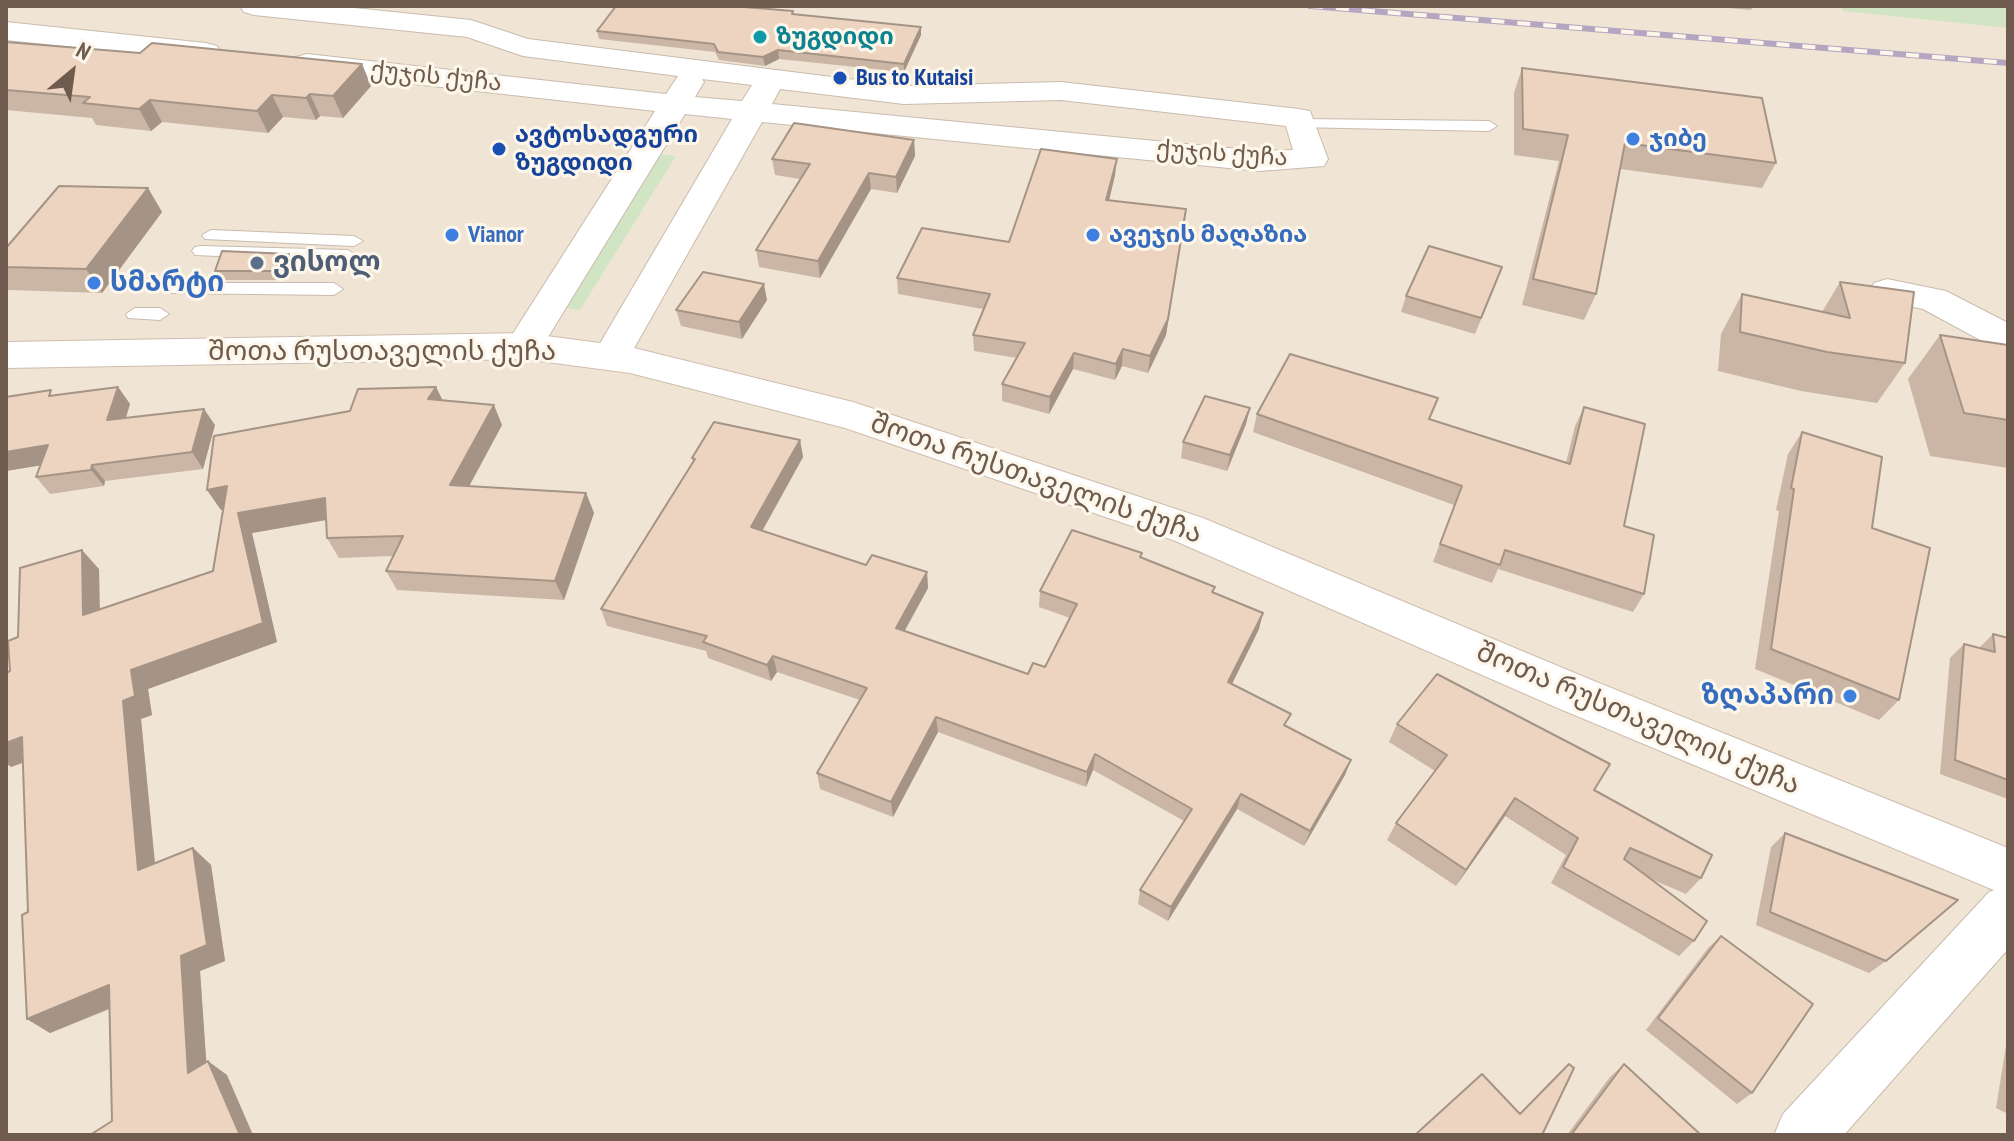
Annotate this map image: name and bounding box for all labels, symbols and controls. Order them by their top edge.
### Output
place label: ზუგდიდი [776,23,894,51]
marker: ზუგდიდი [751,28,769,46]
north arrow [32,32,112,112]
text: N [72,36,96,66]
street label: ქუჯის ქუჩა [369,56,503,98]
place label: Bus to Kutaisi [856,64,973,92]
marker: Bus to Kutaisi [831,69,849,87]
place label: ავტოსადგური ზუგდიდი [515,121,698,177]
place label: ჯიბე [1649,125,1707,153]
marker: ჯიბე [1624,130,1642,148]
street label: ქუჯის ქუჩა [1155,135,1289,173]
marker: ავტოსადგური ზუგდიდი [490,140,508,158]
place label: Vianor [468,221,524,249]
place label: ავეჯის მაღაზია [1109,221,1307,249]
marker: Vianor [443,226,461,244]
marker: ავეჯის მაღაზია [1084,226,1102,244]
place label: ვისოლ [273,246,380,280]
marker: ვისოლ [248,254,266,272]
place label: სმარტი [110,266,224,300]
marker: სმარტი [85,274,103,292]
street label: შოთა რუსთაველის ქუჩა [208,335,556,369]
street label: შოთა რუსთაველის ქუჩა [866,406,1206,552]
street label: შოთა რუსთაველის ქუჩა [1471,636,1805,802]
place label: ზღაპარი [1701,679,1834,713]
marker: ზღაპარი [1841,687,1859,705]

